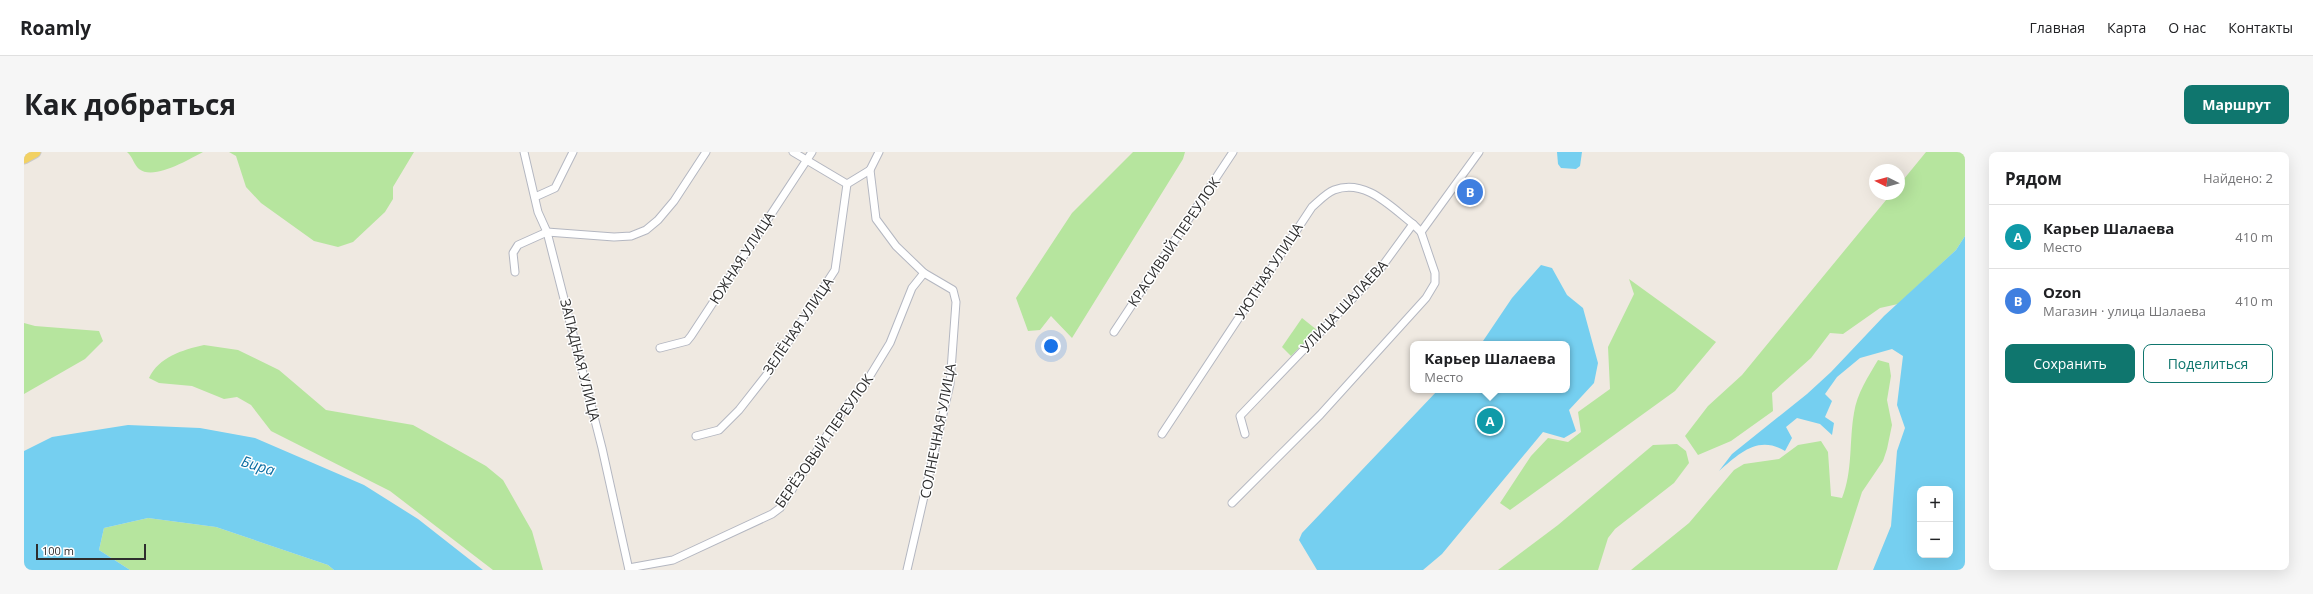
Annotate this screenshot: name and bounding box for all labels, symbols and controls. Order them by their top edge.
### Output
text: Roamly [20,15,91,41]
text: Главная [2030,18,2085,37]
text: Карта [2107,18,2146,37]
text: О нас [2168,18,2206,37]
text: Контакты [2228,18,2293,37]
text: Как добраться [24,85,236,123]
button: Маршрут [2184,85,2289,124]
north arrow [1869,164,1905,200]
text: Рядом [2005,167,2062,190]
text: Найдено: 2 [2203,169,2273,187]
street label: КРАСИВЫЙ ПЕРЕУЛОК [1123,173,1224,310]
pin: B [1457,177,1483,207]
street label: ЮЖНАЯ УЛИЦА [705,208,779,308]
text: Карьер Шалаева [2043,218,2174,238]
street label: УЮТНАЯ УЛИЦА [1230,219,1307,322]
text: A [2014,228,2022,246]
text: 410 m [2235,228,2273,246]
text: Место [2043,238,2082,256]
street label: УЛИЦА ШАЛАЕВА [1296,255,1391,356]
street label: ЗЕЛЁНАЯ УЛИЦА [758,273,837,378]
text: Ozon [2043,282,2081,302]
text: B [2014,292,2022,310]
text: 410 m [2235,292,2273,310]
street label: ЗАПАДНАЯ УЛИЦА [556,297,605,423]
text: Магазин · улица Шалаева [2043,302,2206,320]
your location [1041,336,1061,356]
popup [1410,341,1570,393]
button: Сохранить [2005,344,2135,383]
button: Поделиться [2143,344,2273,383]
text: Карьер Шалаева [1424,348,1556,368]
street label: СОЛНЕЧНАЯ УЛИЦА [915,362,960,500]
text: Место [1424,368,1463,386]
street label: БЕРЁЗОВЫЙ ПЕРЕУЛОК [770,370,877,511]
pin: A [1477,406,1503,436]
water label: Бира [239,450,278,480]
map controls [1917,486,1953,558]
button: + [1917,486,1953,522]
button: − [1917,522,1953,558]
scale bar [36,542,146,561]
text: 100 m [42,543,74,558]

